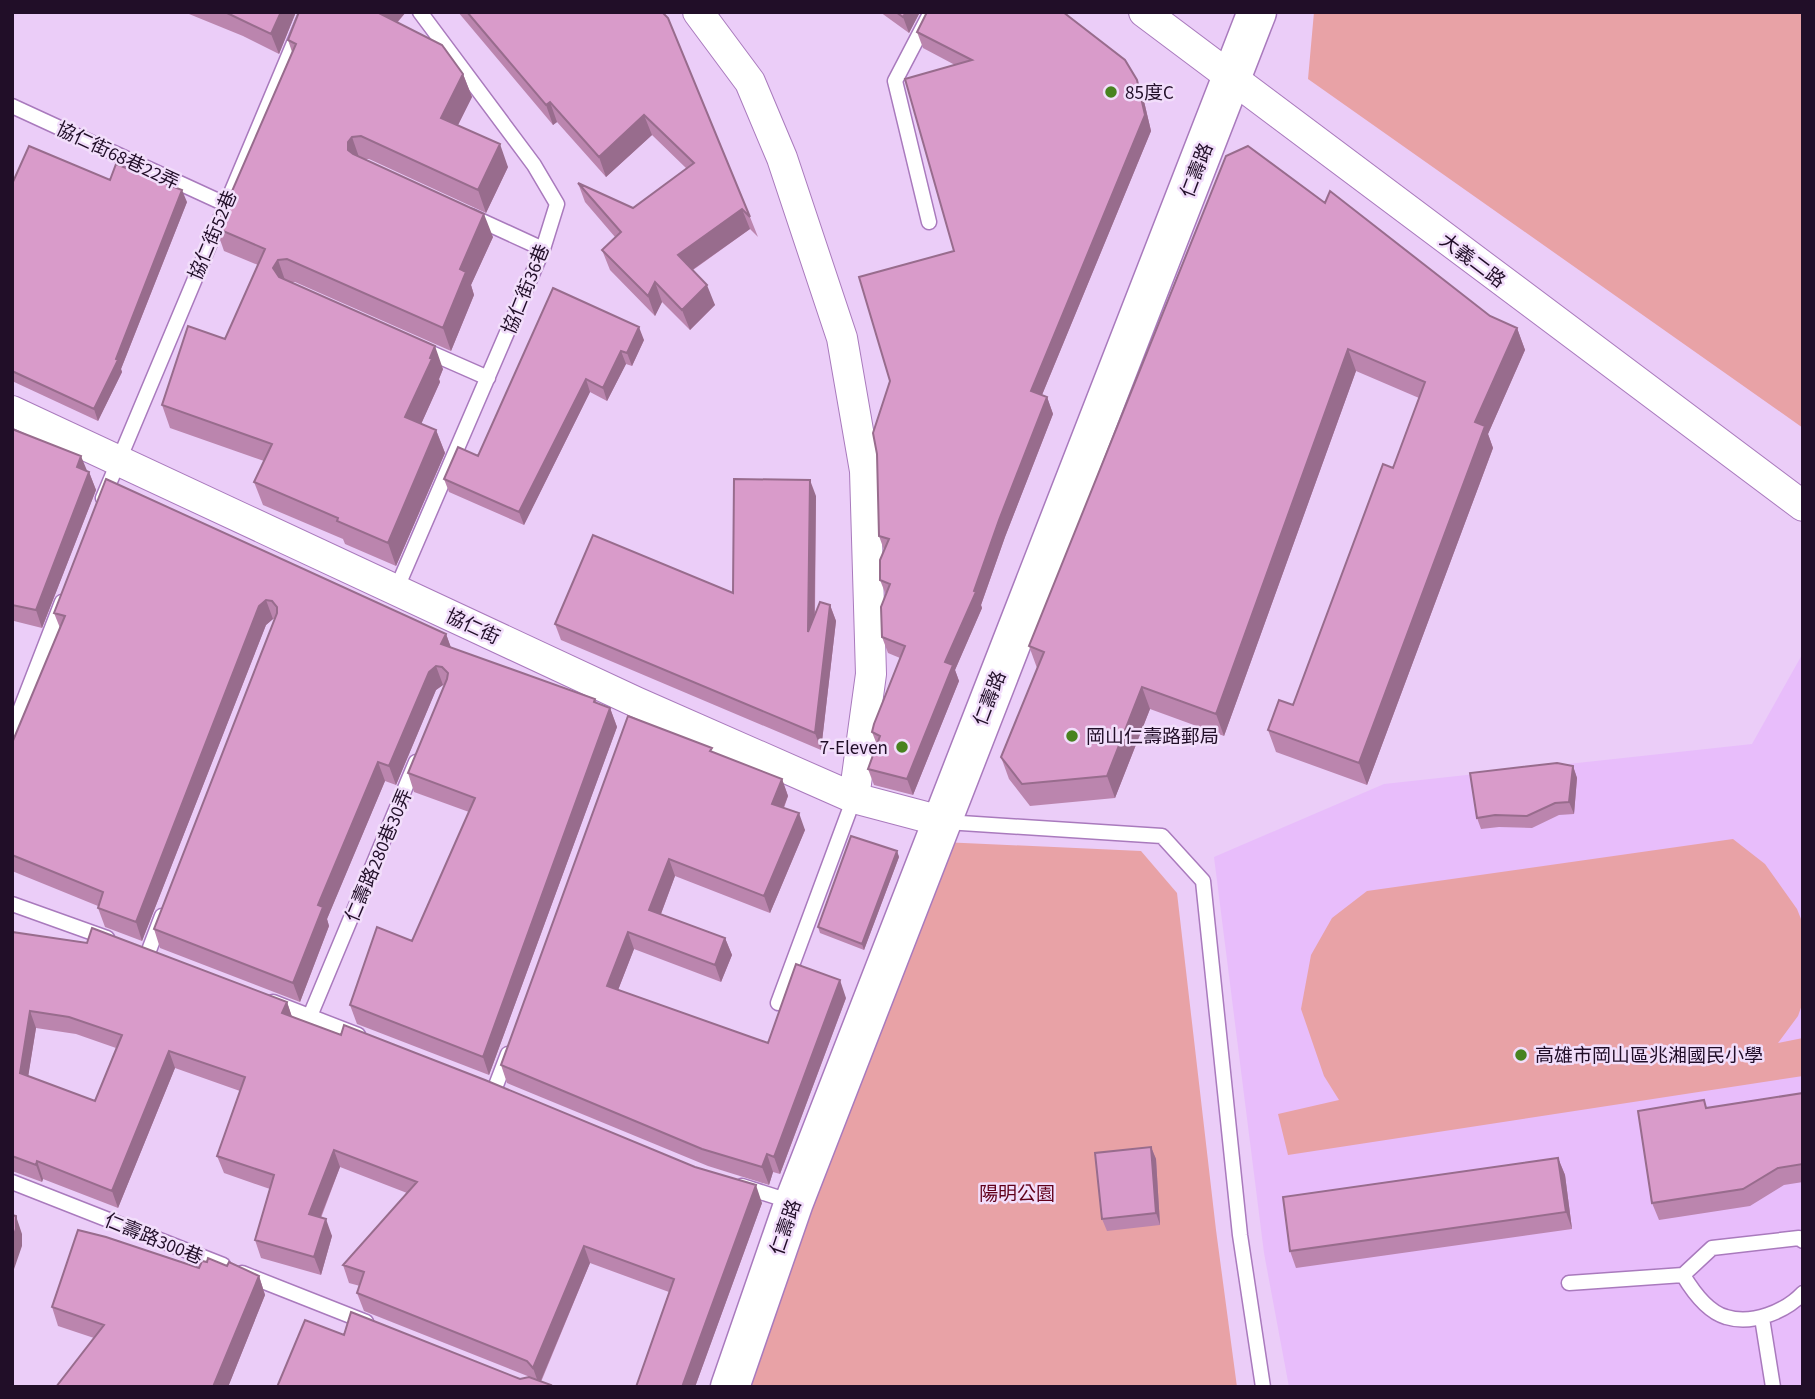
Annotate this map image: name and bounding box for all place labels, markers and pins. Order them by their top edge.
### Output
place label: 85度C [1125,80,1174,107]
marker: 85度C [1103,84,1119,100]
place label: 岡山仁壽路郵局 [1086,724,1219,751]
marker: 岡山仁壽路郵局 [1064,728,1080,744]
place label: 7-Eleven [820,735,888,762]
marker: 7-Eleven [894,739,910,755]
place label: 高雄市岡山區兆湘國民小學 [1535,1043,1763,1070]
marker: 高雄市岡山區兆湘國民小學 [1513,1047,1529,1063]

